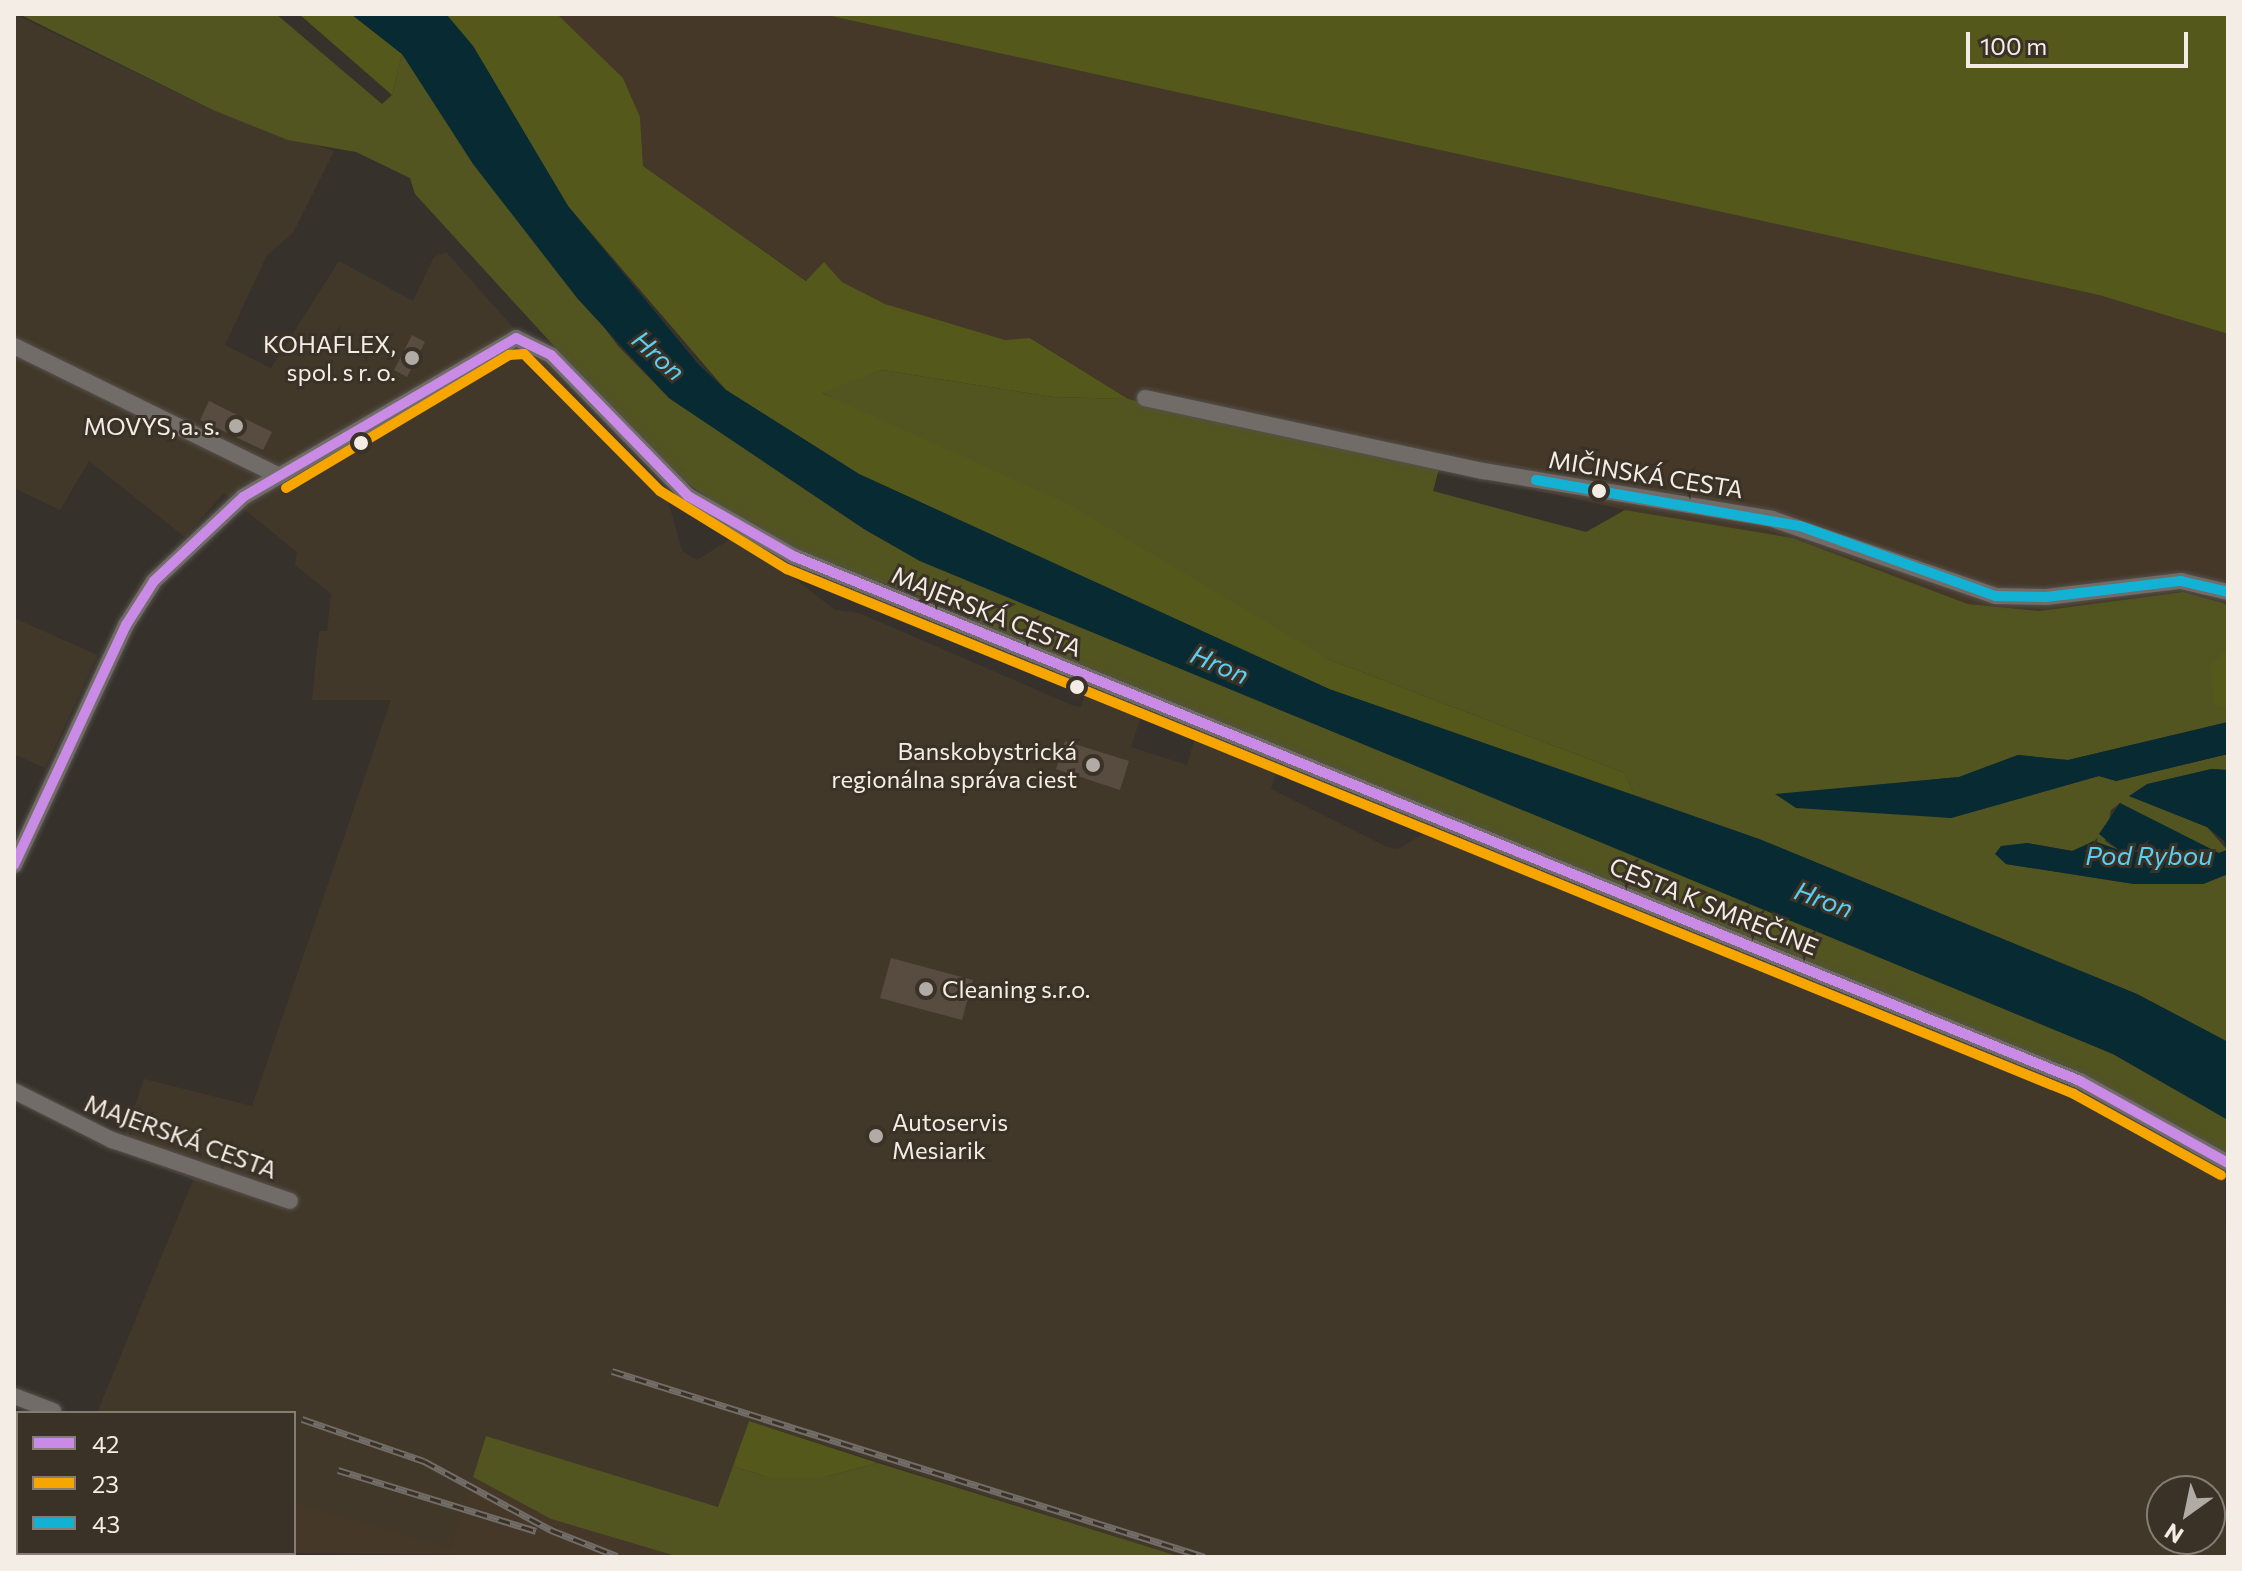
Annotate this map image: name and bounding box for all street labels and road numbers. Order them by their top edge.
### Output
street label: MIČINSKÁ CESTA [1547,444,1745,504]
street label: MAJERSKÁ CESTA [888,560,1086,662]
street label: CESTA K SMREČINE [1605,851,1823,961]
street label: MAJERSKÁ CESTA [81,1088,281,1184]

